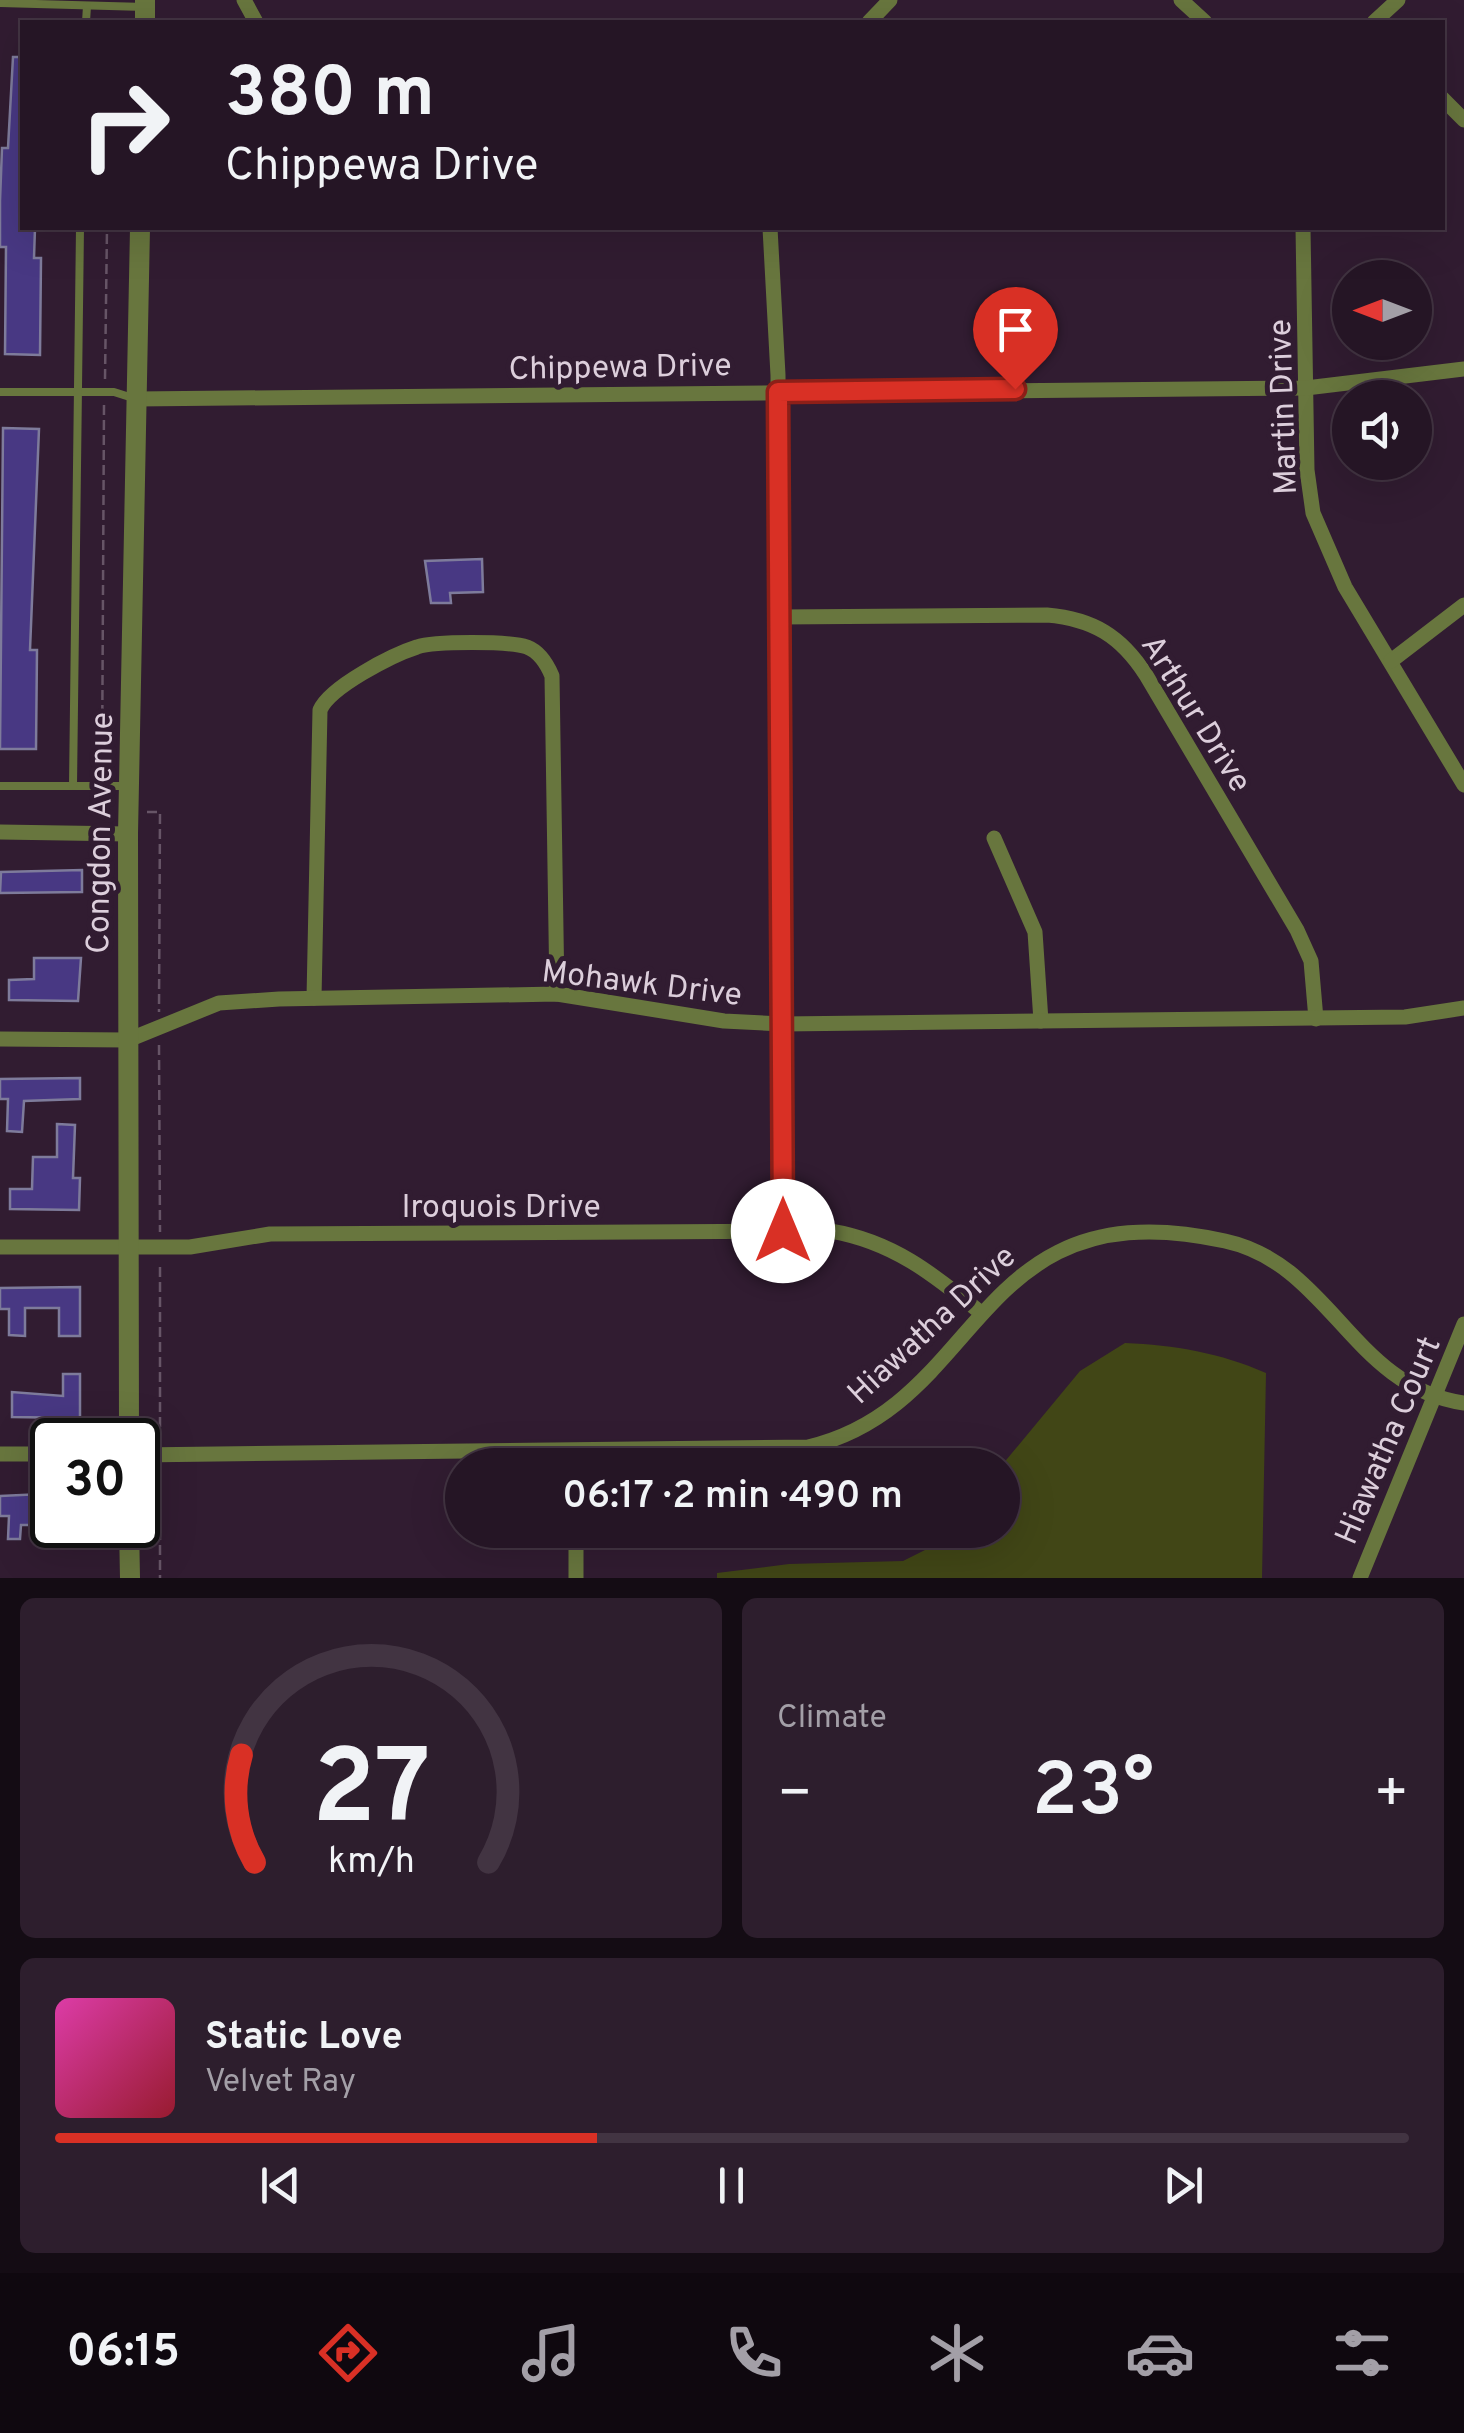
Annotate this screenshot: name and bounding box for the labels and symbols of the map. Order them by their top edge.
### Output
north arrow [1332,260,1432,360]
pin [973,287,1058,390]
street label: Martin Drive [1262,318,1308,495]
street label: Chippewa Drive [508,347,732,391]
street label: Arthur Drive [1130,628,1259,801]
street label: Congdon Avenue [80,712,124,954]
street label: Mohawk Drive [539,953,744,1017]
position arrow [731,1179,835,1283]
street label: Iroquois Drive [401,1189,601,1229]
street label: Hiawatha Drive [841,1238,1026,1414]
street label: Hiawatha Court [1328,1331,1452,1551]
speed limit sign: 30 [30,1418,160,1548]

